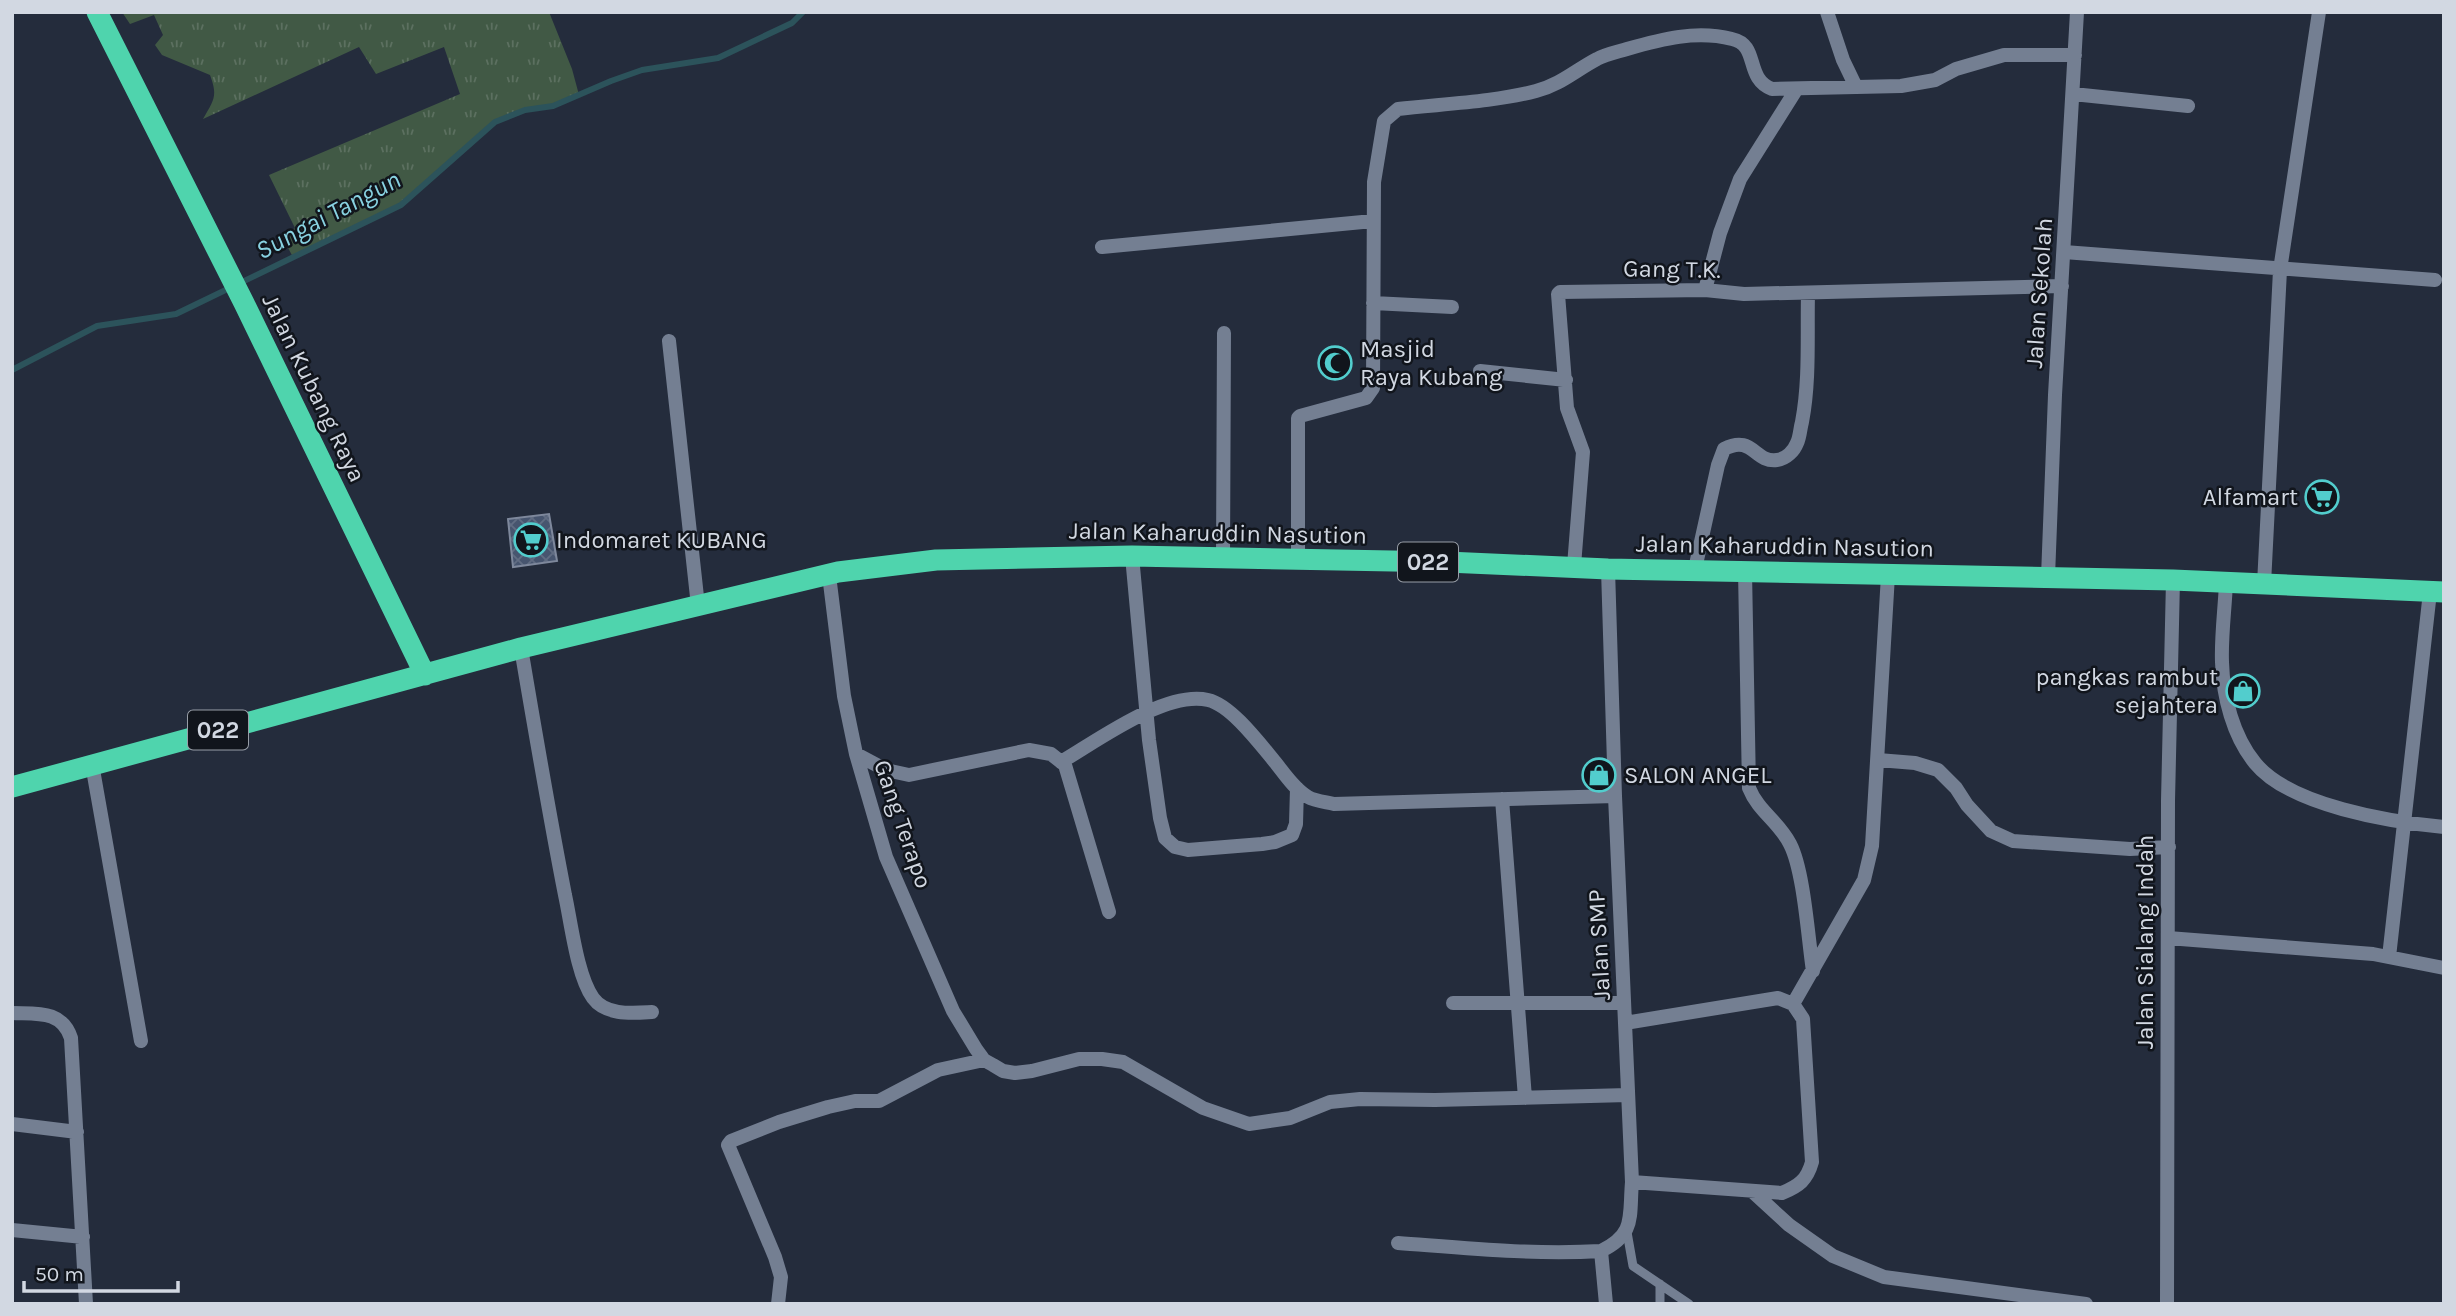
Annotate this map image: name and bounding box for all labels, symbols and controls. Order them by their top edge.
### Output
water label: Sungai Tangun [250,164,406,266]
street label: Jalan Sekolah [2020,217,2058,369]
street label: Gang T.K. [1623,254,1721,284]
street label: Jalan Kubang Raya [256,289,372,487]
place label: Masjid Raya Kubang [1360,335,1503,391]
mosque icon: Masjid Raya Kubang [1316,344,1354,382]
supermarket icon: Alfamart [2303,478,2341,516]
place label: Alfamart [2203,483,2298,511]
street label: Jalan Kaharuddin Nasution [1069,516,1367,550]
supermarket icon: Indomaret KUBANG [512,521,550,559]
place label: Indomaret KUBANG [556,526,767,554]
street label: Jalan Kaharuddin Nasution [1636,529,1934,563]
road number: 022 [1398,542,1458,582]
place label: pangkas rambut sejahtera [2036,663,2218,719]
shop icon: pangkas rambut sejahtera [2224,672,2262,710]
road number: 022 [188,710,248,750]
street label: Gang Terapo [868,756,938,892]
shop icon: SALON ANGEL [1580,756,1618,794]
place label: SALON ANGEL [1624,761,1772,789]
street label: Jalan Sialang Indah [2131,835,2159,1049]
street label: Jalan SMP [1582,889,1616,1001]
scale bar [24,1250,178,1294]
text: 50 m [35,1262,84,1286]

